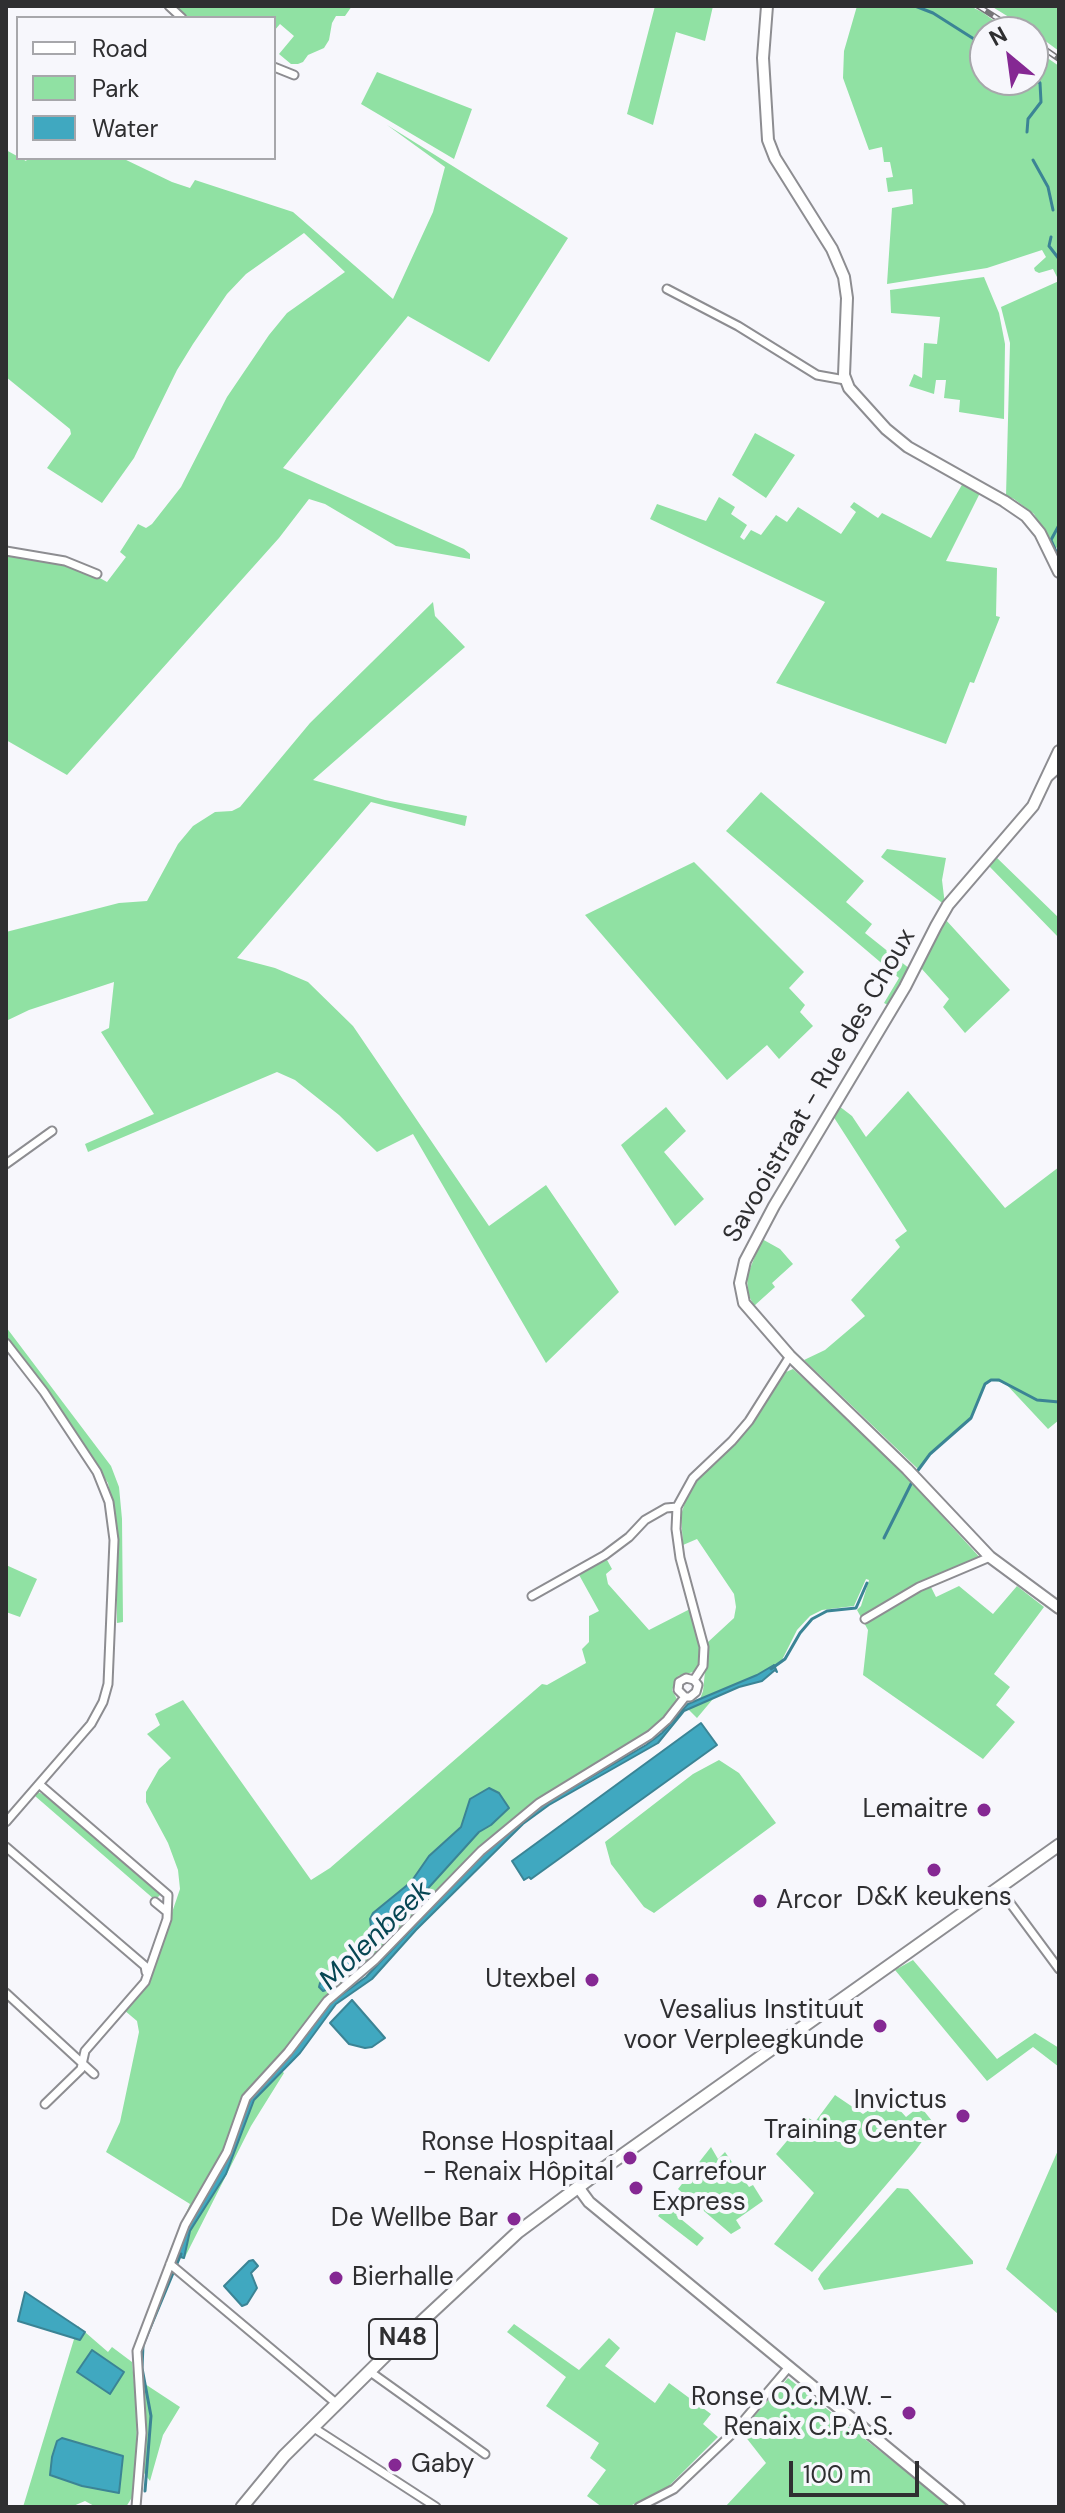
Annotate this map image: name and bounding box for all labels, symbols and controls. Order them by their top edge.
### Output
legend [16,16,276,160]
north arrow [969,16,1049,96]
text: N [984,20,1012,53]
text: Road [92,33,148,64]
text: Park [92,73,139,104]
text: Water [92,113,158,144]
street label: Savooistraat - Rue des Choux [717,924,923,1248]
place label: Lemaitre [862,1794,968,1826]
marker: Lemaitre [975,1801,993,1819]
marker: D&K keukens [925,1861,943,1879]
water label: Molenbeek [313,1875,439,1997]
place label: D&K keukens [856,1882,1012,1914]
place label: Arcor [776,1885,842,1917]
marker: Arcor [751,1892,769,1910]
place label: Utexbel [485,1964,576,1996]
marker: Utexbel [583,1971,601,1989]
place label: Vesalius Instituut voor Verpleegkunde [623,1995,864,2056]
marker: Vesalius Instituut voor Verpleegkunde [871,2017,889,2035]
place label: Invictus Training Center [764,2085,947,2146]
marker: Invictus Training Center [954,2107,972,2125]
place label: Ronse Hospitaal - Renaix Hôpital [421,2127,614,2188]
marker: Ronse Hospitaal - Renaix Hôpital [621,2149,639,2167]
place label: Carrefour Express [652,2157,767,2218]
marker: Carrefour Express [627,2179,645,2197]
place label: De Wellbe Bar [331,2203,498,2235]
marker: De Wellbe Bar [505,2210,523,2228]
place label: Bierhalle [352,2262,454,2294]
marker: Bierhalle [327,2269,345,2287]
road number: N48 [369,2319,437,2359]
place label: Ronse O.C.M.W. - Renaix C.P.A.S. [691,2382,893,2444]
marker: Ronse O.C.M.W. - Renaix C.P.A.S. [900,2404,918,2422]
scale bar [793,2445,923,2495]
place label: Gaby [411,2449,475,2481]
marker: Gaby [386,2456,404,2474]
text: 100 m [803,2459,871,2490]

